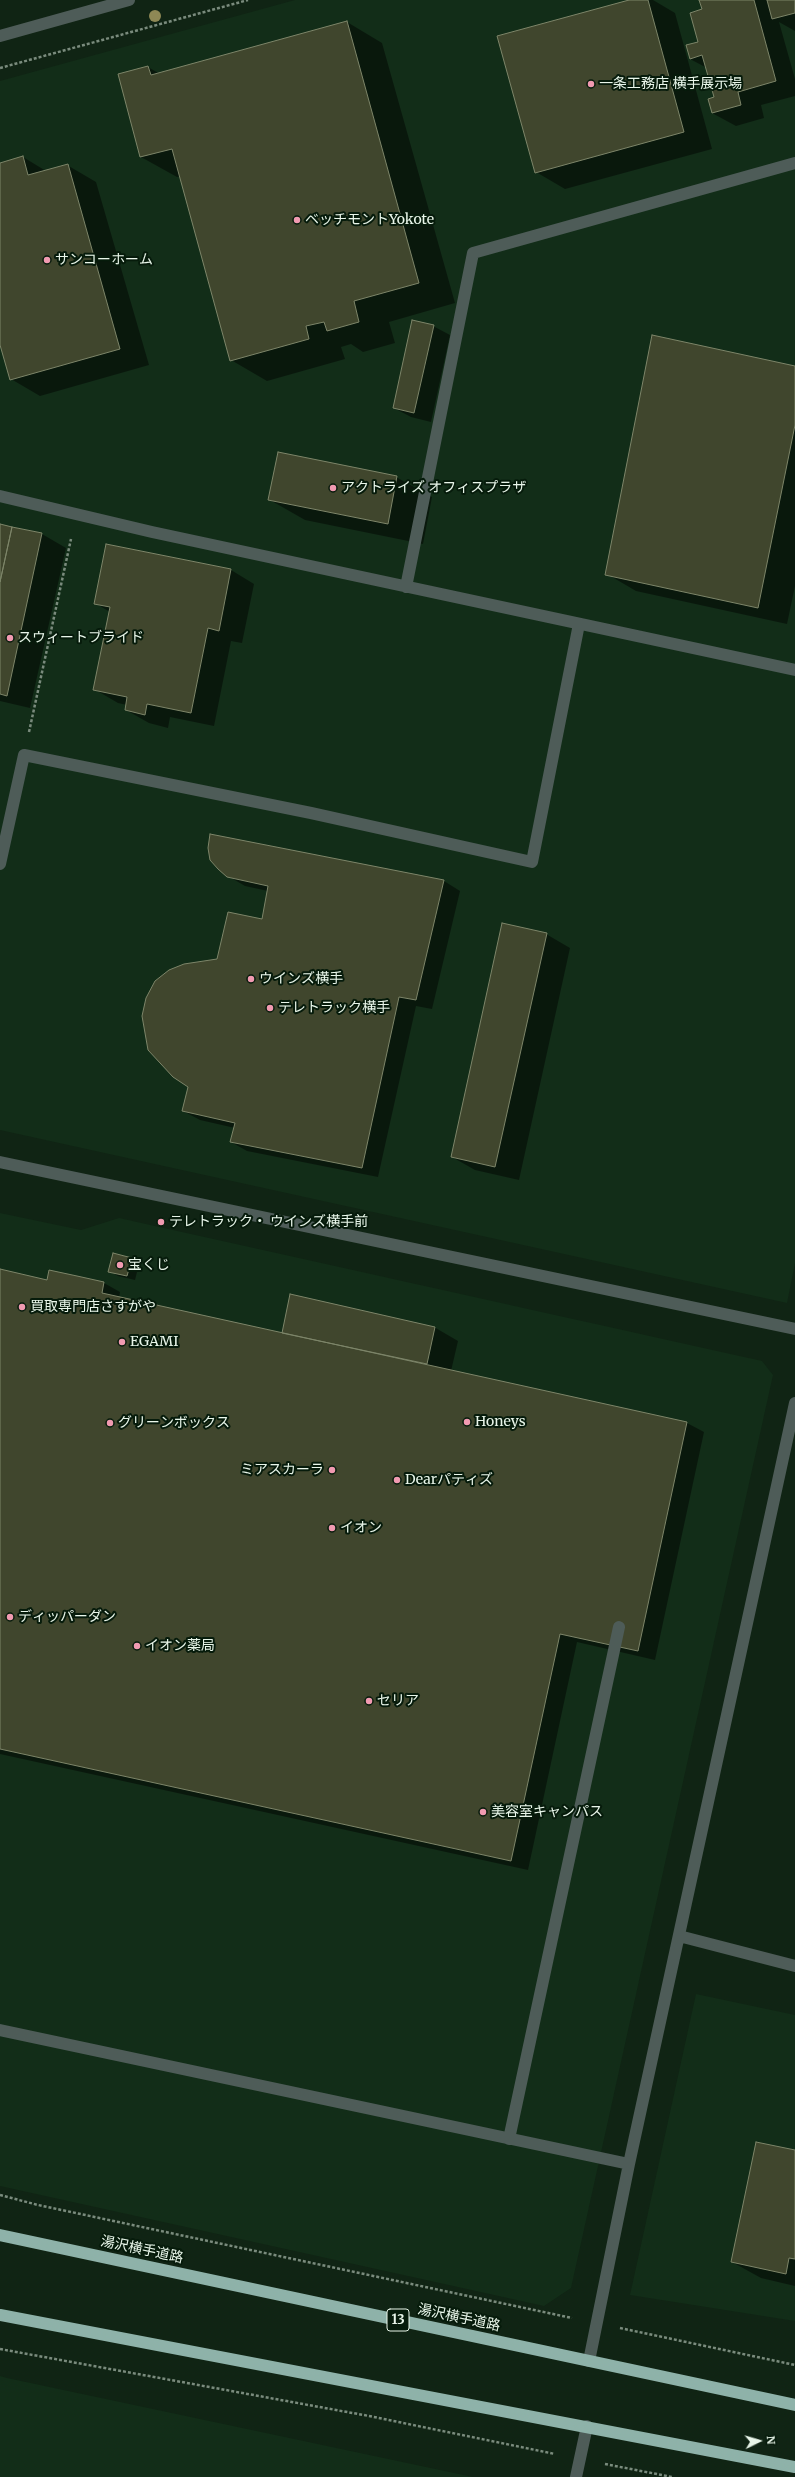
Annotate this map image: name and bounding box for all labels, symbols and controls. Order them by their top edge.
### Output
place label: 一条工務店 横手展示場 [599,76,742,92]
marker: 一条工務店 横手展示場 [586,79,596,89]
place label: ベッチモントYokote [305,212,434,228]
marker: ベッチモントYokote [292,215,302,225]
place label: サンコーホーム [55,252,153,268]
marker: サンコーホーム [42,255,52,265]
place label: アクトライズ オフィスプラザ [341,480,526,496]
marker: アクトライズ オフィスプラザ [328,483,338,493]
place label: スウィートブライド [18,630,144,646]
marker: スウィートブライド [5,633,15,643]
place label: ウインズ横手 [259,971,343,987]
marker: ウインズ横手 [246,974,256,984]
place label: テレトラック横手 [278,1000,390,1016]
marker: テレトラック横手 [265,1003,275,1013]
place label: テレトラック・ ウインズ横手前 [169,1214,368,1230]
marker: テレトラック・ ウインズ横手前 [156,1217,166,1227]
place label: 宝くじ [128,1257,170,1273]
marker: 宝くじ [115,1260,125,1270]
place label: 買取専門店さすがや [30,1299,156,1315]
marker: 買取専門店さすがや [17,1302,27,1312]
place label: EGAMI [130,1334,178,1350]
marker: EGAMI [117,1337,127,1347]
place label: Honeys [475,1414,526,1430]
place label: グリーンボックス [118,1415,230,1431]
marker: Honeys [462,1417,472,1427]
marker: グリーンボックス [105,1418,115,1428]
place label: ミアスカーラ [240,1462,324,1478]
marker: ミアスカーラ [327,1465,337,1475]
place label: Dearパティズ [405,1472,493,1488]
marker: Dearパティズ [392,1475,402,1485]
place label: イオン [340,1520,382,1536]
marker: イオン [327,1523,337,1533]
place label: ディッパーダン [18,1609,116,1625]
marker: ディッパーダン [5,1612,15,1622]
place label: イオン薬局 [145,1638,215,1654]
marker: イオン薬局 [132,1641,142,1651]
place label: セリア [377,1693,419,1709]
marker: セリア [364,1696,374,1706]
place label: 美容室キャンパス [491,1804,603,1820]
marker: 美容室キャンパス [478,1807,488,1817]
street label: 湯沢横手道路 [99,2233,185,2267]
street label: 湯沢横手道路 [416,2301,502,2335]
road number: 13 [387,2309,409,2331]
north arrow [739,2421,779,2461]
text: N [764,2435,778,2445]

